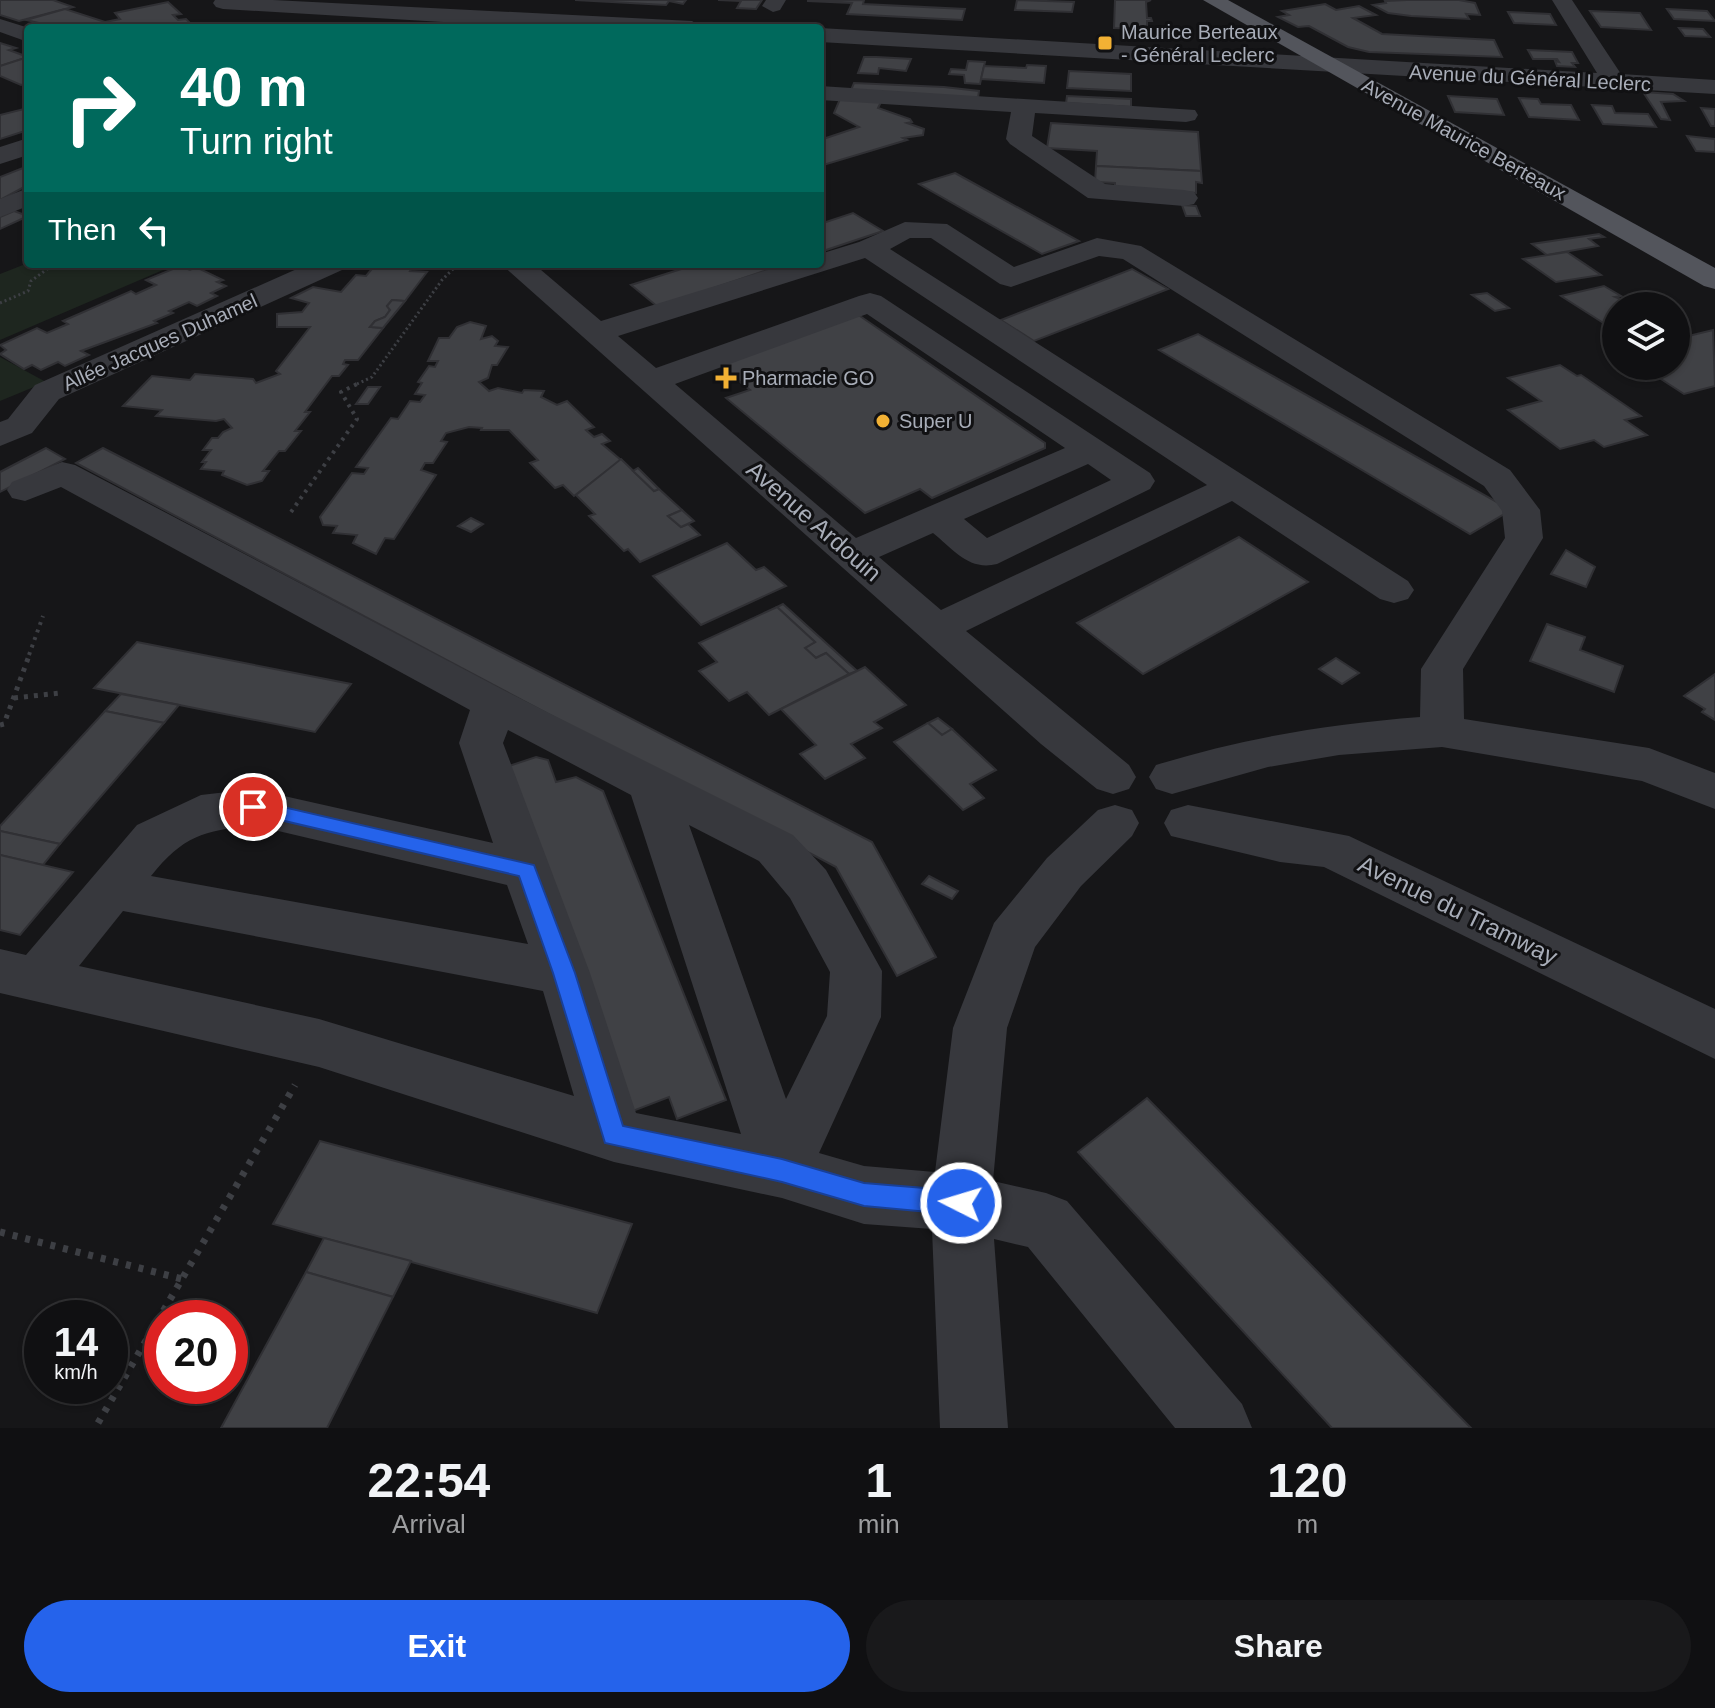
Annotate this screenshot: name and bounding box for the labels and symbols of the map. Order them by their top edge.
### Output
place label: Maurice Berteaux - Général Leclerc [1121,21,1278,66]
marker: Maurice Berteaux - Général Leclerc [1096,34,1114,52]
street label: Avenue du Général Leclerc [1409,61,1651,95]
street label: Avenue Maurice Berteaux [1358,74,1570,204]
street label: Allée Jacques Duhamel [60,289,260,395]
place label: Pharmacie GO [742,367,874,389]
marker: Pharmacie GO [717,369,735,387]
place label: Super U [899,410,972,432]
marker: Super U [874,412,892,430]
street label: Avenue Ardouin [741,455,887,587]
pin [219,773,287,841]
street label: Avenue du Tramway [1354,850,1562,970]
position arrow [919,1161,1003,1245]
speed limit sign: 20 [144,1300,248,1404]

